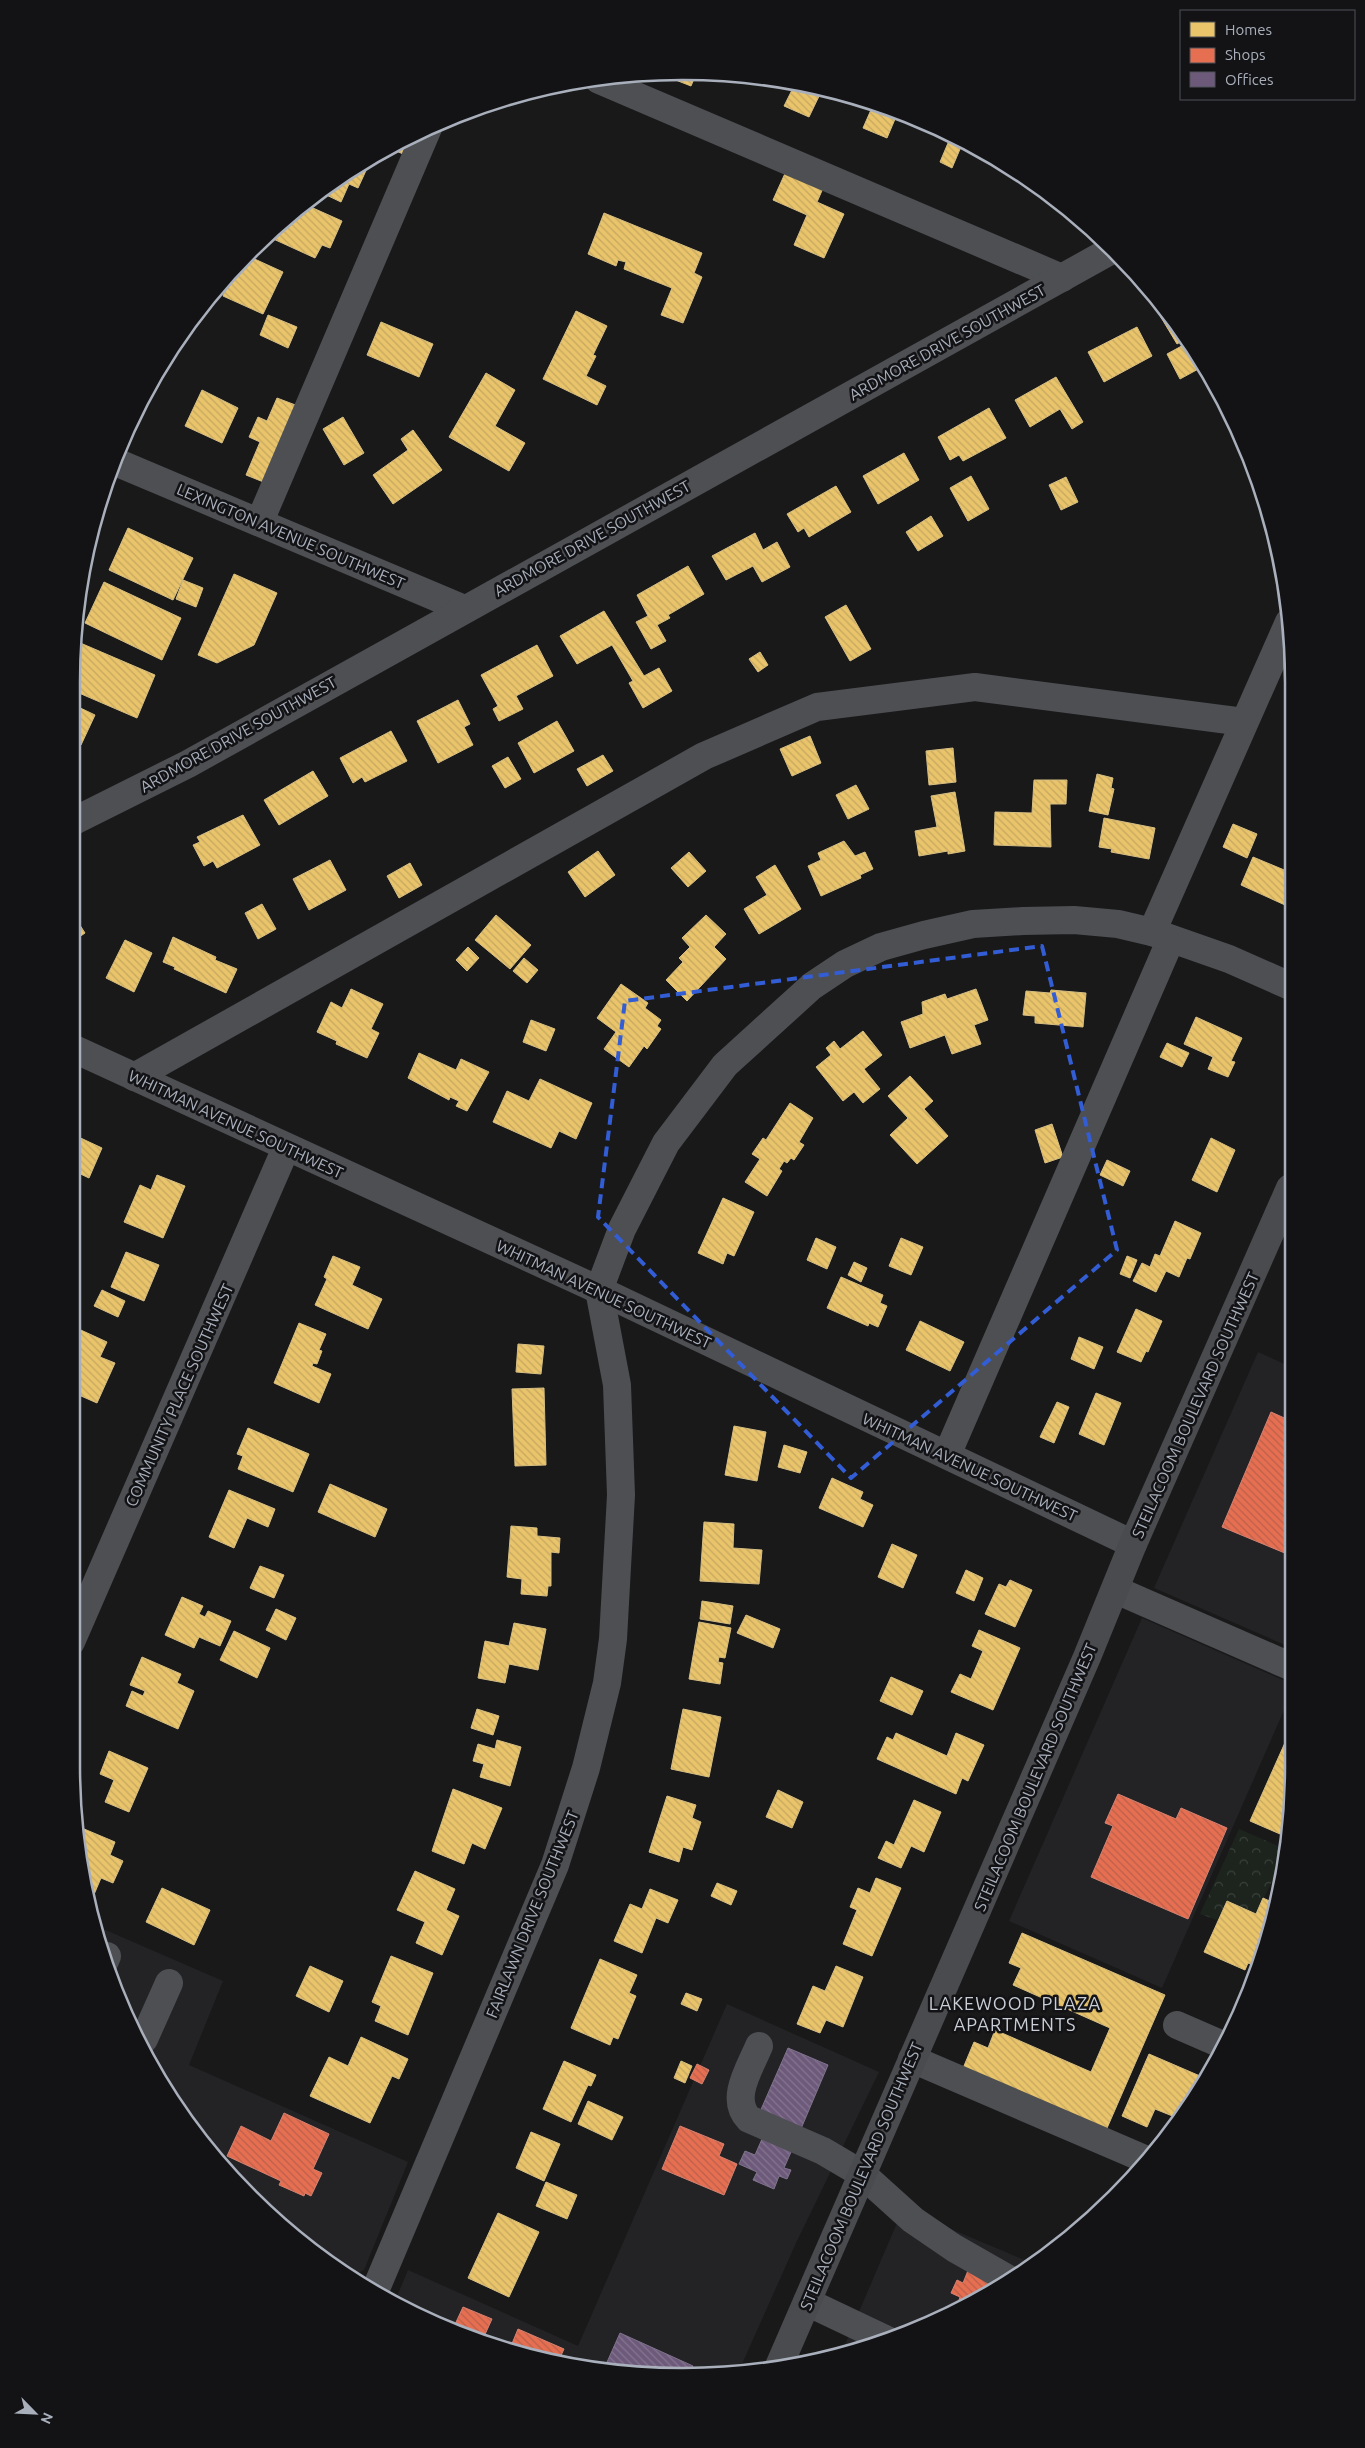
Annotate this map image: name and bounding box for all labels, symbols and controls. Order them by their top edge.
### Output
legend [1180,10,1355,100]
text: Homes [1225,21,1272,38]
text: Shops [1225,46,1266,63]
text: Offices [1225,71,1273,88]
street label: ARDMORE DRIVE SOUTHWEST [846,280,1048,404]
street label: ARDMORE DRIVE SOUTHWEST [491,476,693,600]
street label: LEXINGTON AVENUE SOUTHWEST [174,480,408,592]
street label: ARDMORE DRIVE SOUTHWEST [137,672,339,796]
street label: WHITMAN AVENUE SOUTHWEST [126,1066,346,1182]
street label: WHITMAN AVENUE SOUTHWEST [494,1236,714,1352]
street label: STEILACOOM BOULEVARD SOUTHWEST [1128,1269,1262,1541]
street label: COMMUNITY PLACE SOUTHWEST [122,1281,237,1509]
street label: WHITMAN AVENUE SOUTHWEST [860,1409,1080,1525]
street label: STEILACOOM BOULEVARD SOUTHWEST [970,1640,1100,1914]
street label: FAIRLAWN DRIVE SOUTHWEST [482,1808,582,2020]
district label: LAKEWOOD PLAZA APARTMENTS [929,1993,1101,2034]
street label: STEILACOOM BOULEVARD SOUTHWEST [796,2039,926,2313]
north arrow [10,2388,60,2438]
text: N [37,2410,56,2426]

